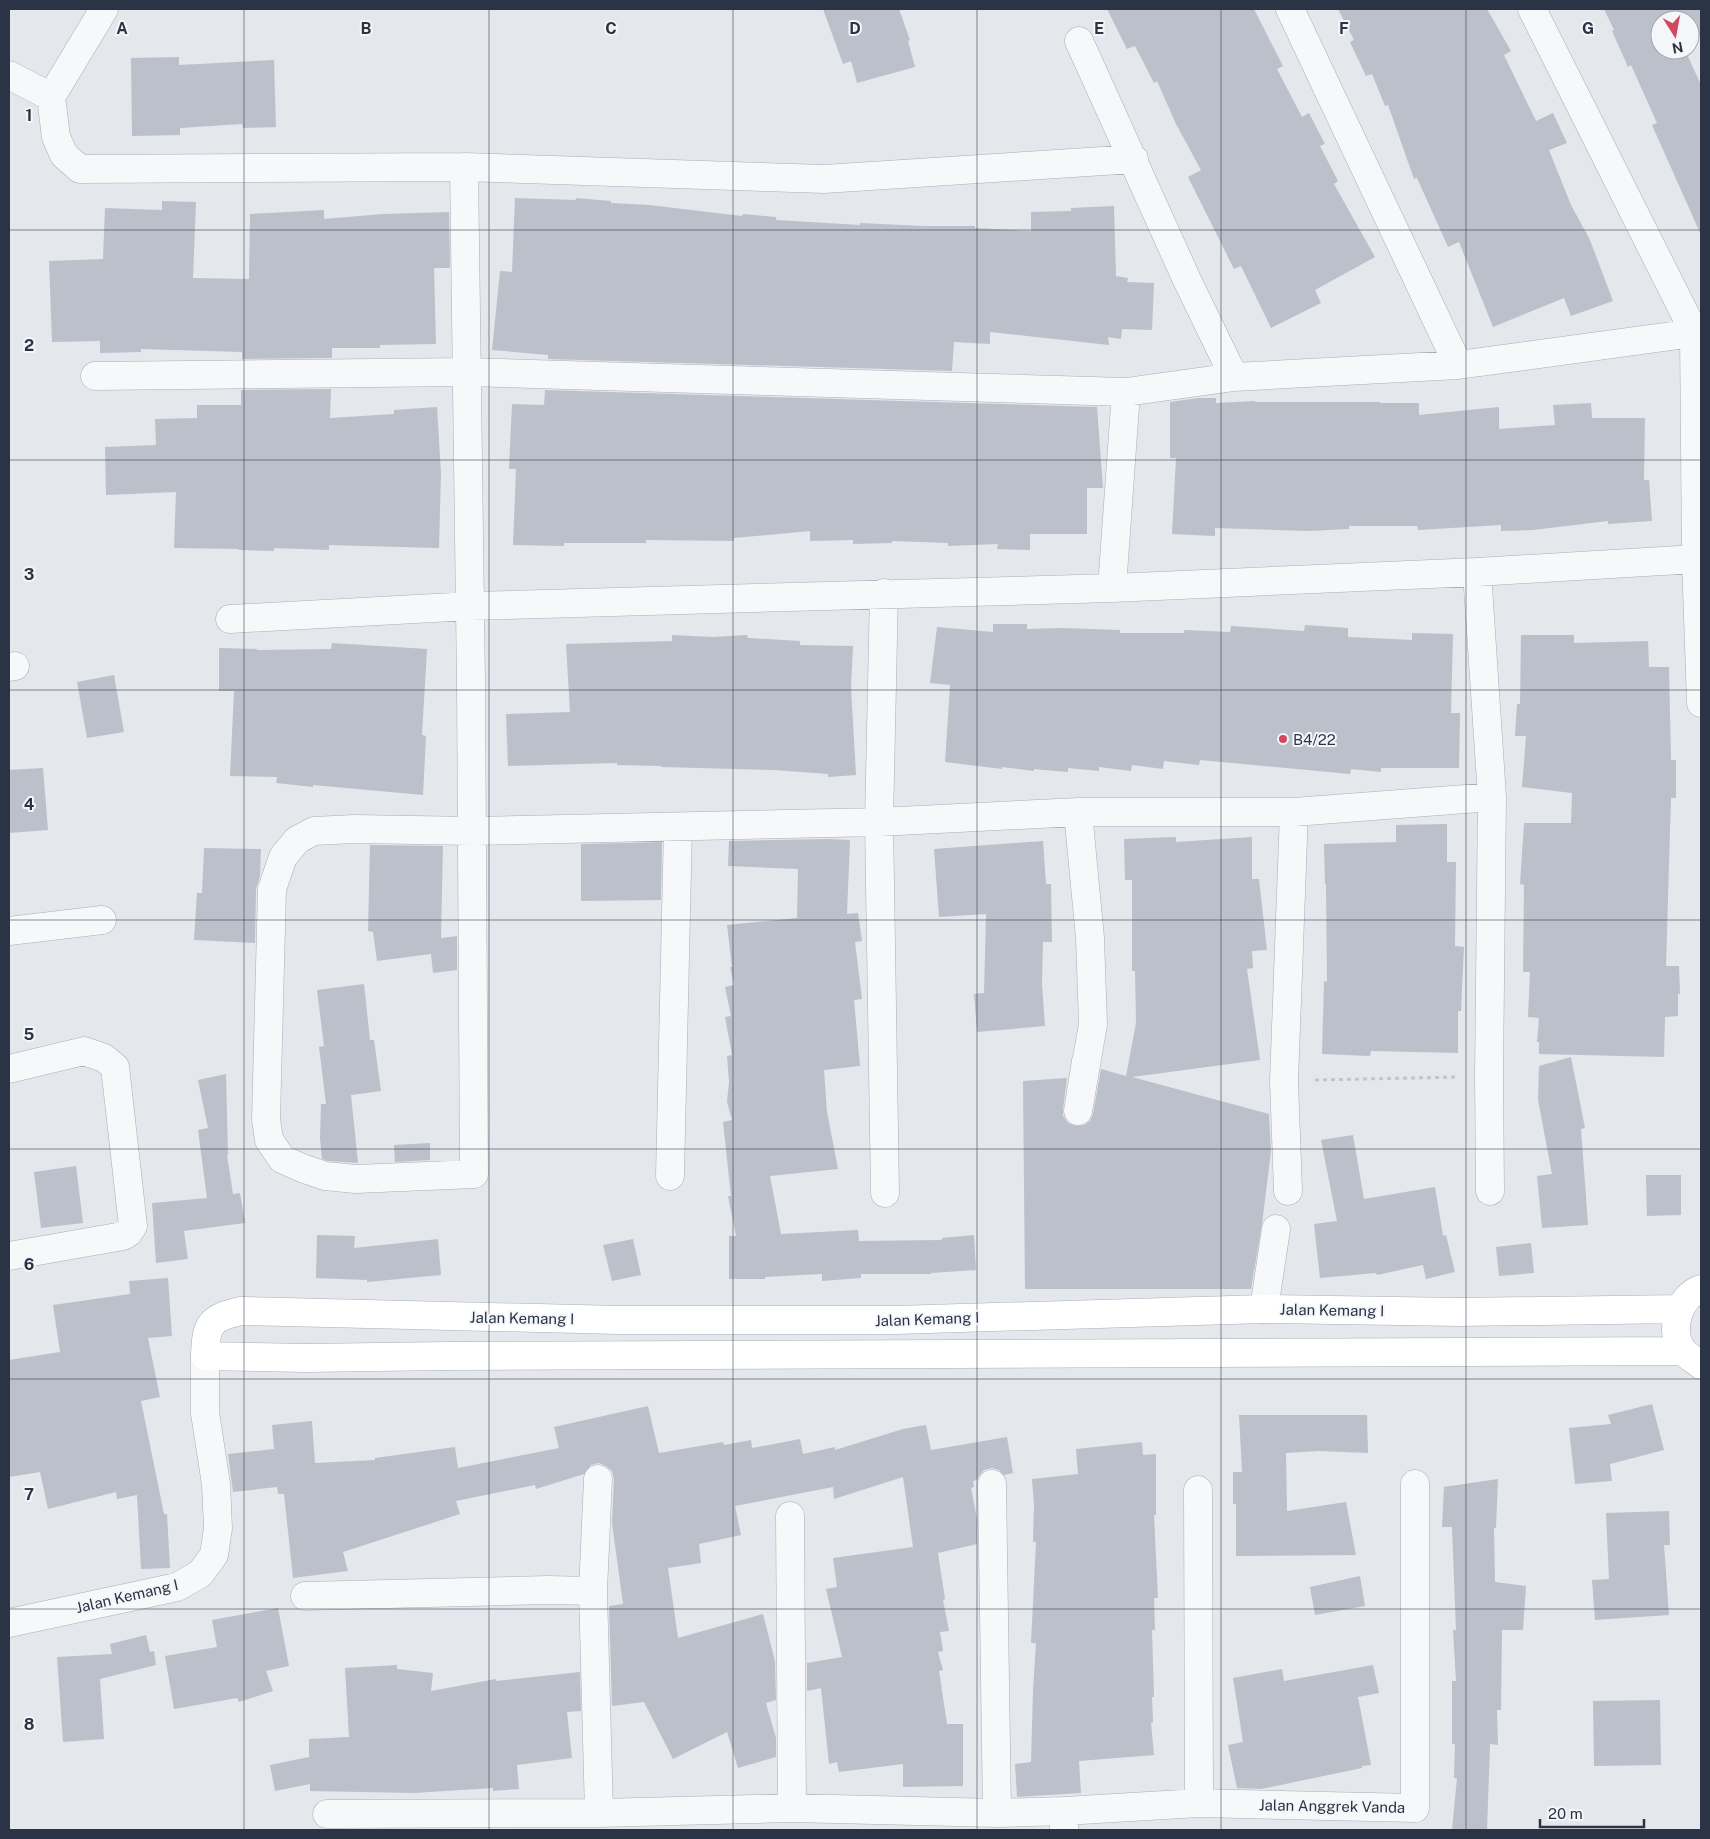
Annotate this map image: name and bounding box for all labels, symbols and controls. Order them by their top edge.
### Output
north arrow [1650,10,1700,60]
text: A [116,19,128,38]
text: B [361,19,372,38]
text: C [605,19,617,38]
text: D [849,19,861,38]
text: E [1094,19,1104,38]
text: F [1339,19,1349,38]
text: G [1582,19,1594,38]
text: N [1671,39,1684,57]
text: 1 [26,106,32,125]
text: 2 [24,336,34,355]
text: 3 [24,565,34,584]
place label: B4/22 [1293,731,1336,748]
marker: B4/22 [1277,733,1289,745]
text: 4 [24,795,35,814]
text: 5 [24,1025,35,1044]
text: 6 [24,1255,34,1274]
street label: Jalan Kemang I [1280,1301,1384,1319]
street label: Jalan Kemang I [470,1309,574,1327]
street label: Jalan Kemang I [874,1309,980,1329]
text: 7 [24,1485,34,1504]
street label: Jalan Kemang I [74,1576,180,1616]
text: 8 [24,1715,35,1734]
street label: Jalan Anggrek Vanda [1259,1796,1405,1816]
scale bar [1540,1796,1644,1828]
text: 20 m [1548,1805,1583,1822]

